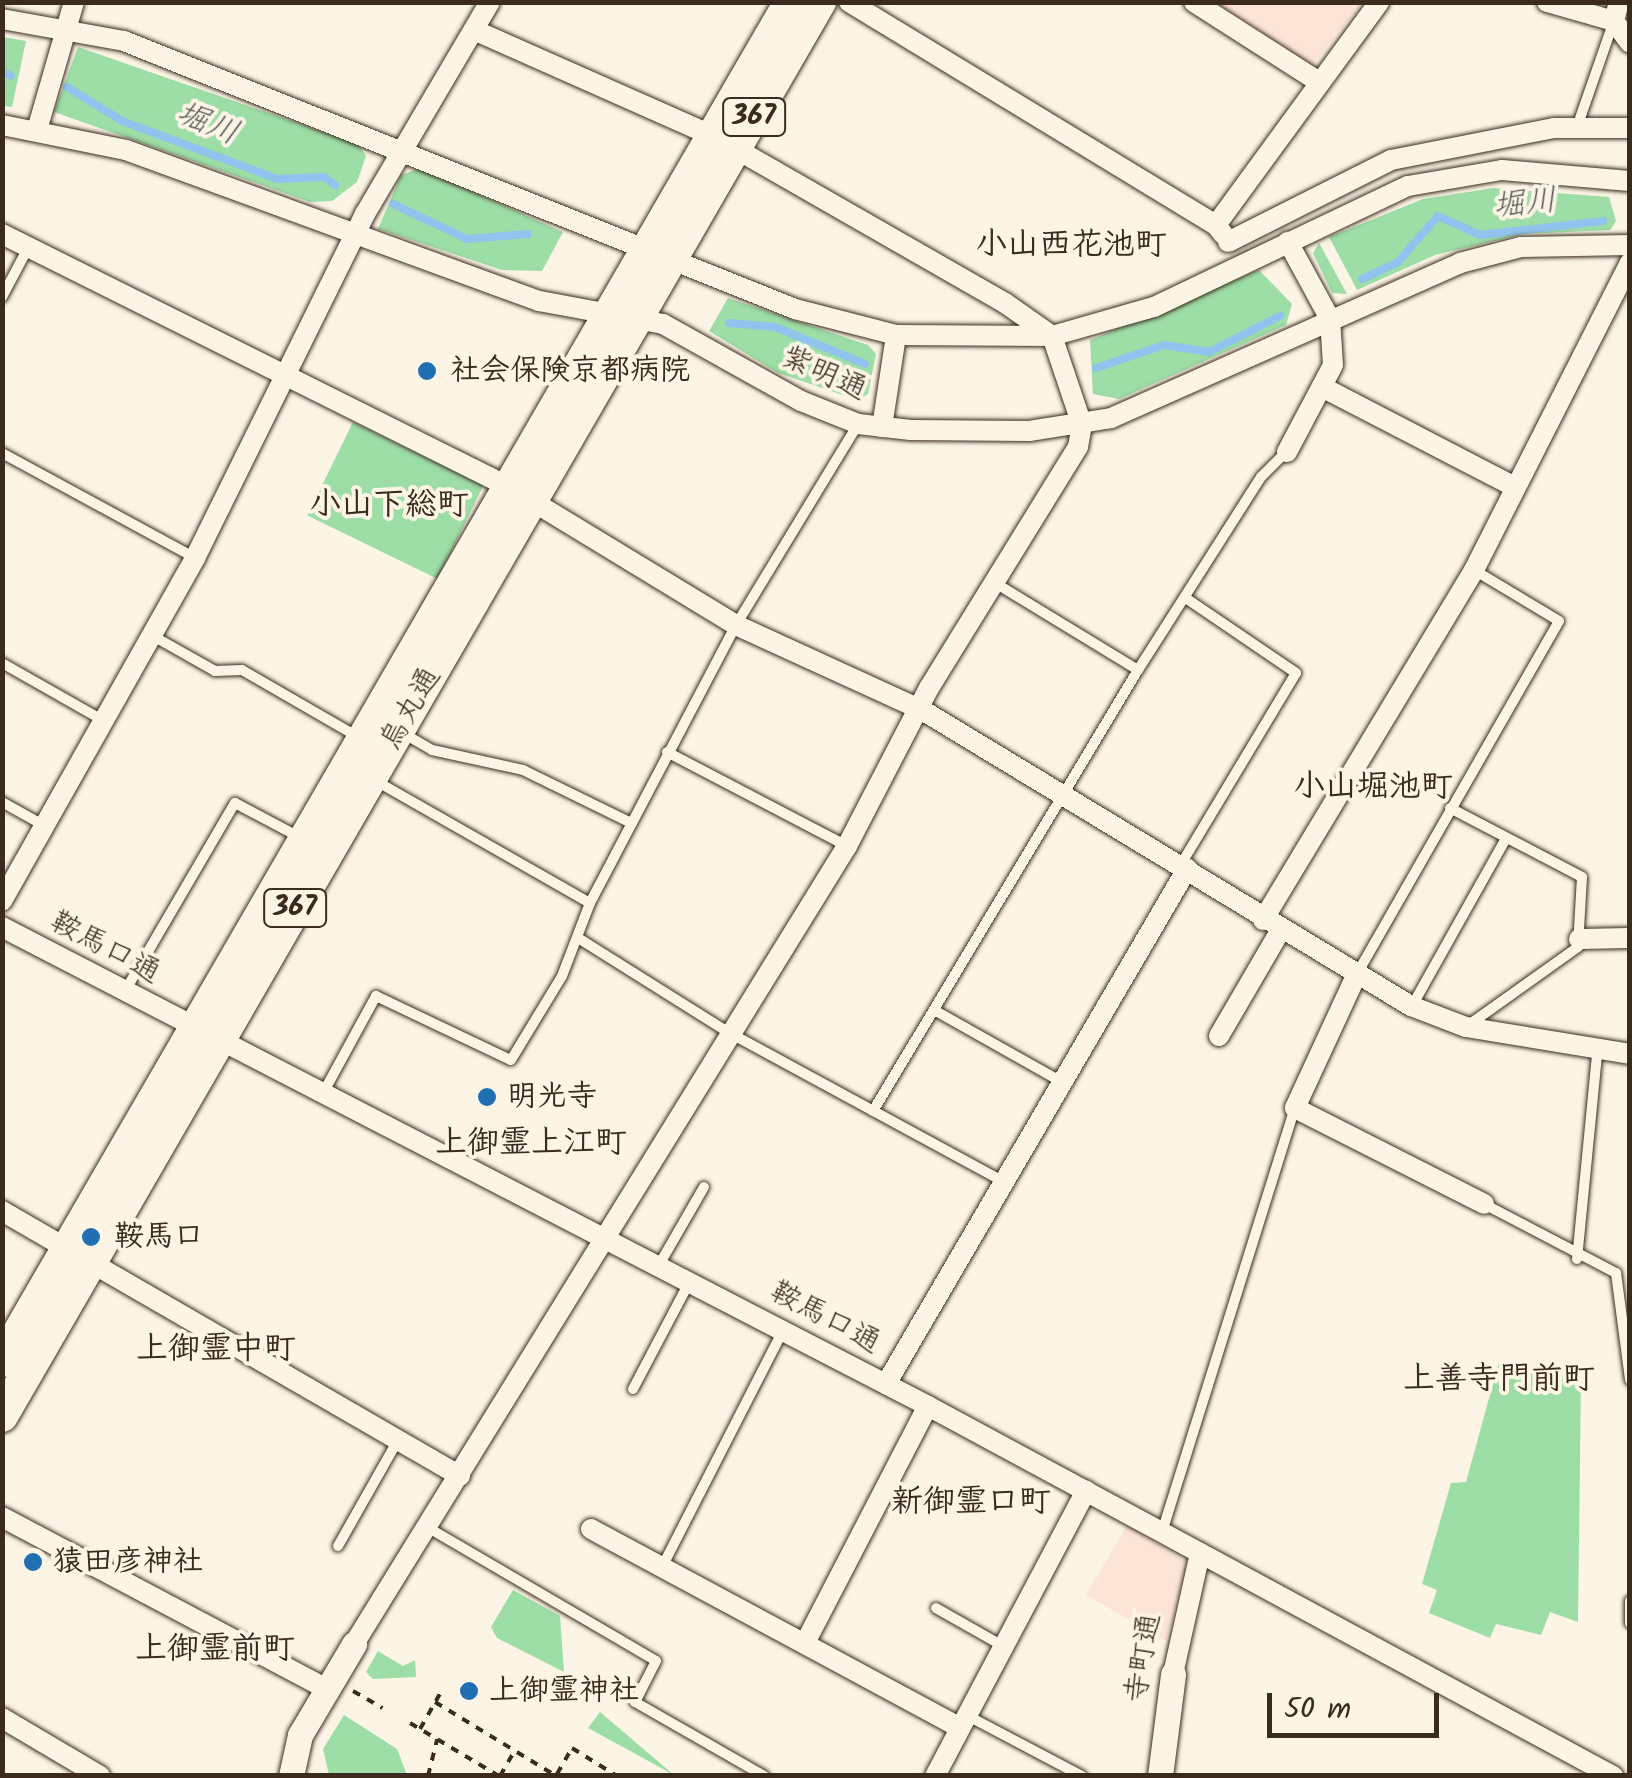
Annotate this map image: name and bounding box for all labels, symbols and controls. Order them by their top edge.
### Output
road number: 367 [722,94,786,140]
water label: 堀川 [170,95,244,155]
water label: 堀川 [1491,183,1559,227]
district label: 小山西花池町 [975,227,1167,265]
street label: 紫明通 [776,339,872,409]
place label: 社会保険京都病院 [450,353,690,389]
marker: 社会保険京都病院 [414,358,440,384]
district label: 小山下総町 [309,487,469,525]
street label: 烏丸通 [373,661,449,757]
district label: 小山堀池町 [1293,769,1453,807]
road number: 367 [262,885,328,931]
street label: 鞍馬口通 [44,904,166,992]
place label: 明光寺 [507,1079,597,1115]
marker: 明光寺 [476,1086,498,1108]
district label: 上御霊上江町 [435,1125,627,1163]
place label: 鞍馬口 [114,1219,204,1255]
marker: 鞍馬口 [78,1224,104,1250]
street label: 鞍馬口通 [764,1274,886,1362]
district label: 上御霊中町 [136,1331,296,1369]
district label: 上善寺門前町 [1403,1361,1595,1399]
district label: 新御霊口町 [891,1484,1051,1522]
place label: 猿田彦神社 [53,1544,203,1580]
marker: 猿田彦神社 [22,1551,44,1573]
street label: 寺町通 [1119,1611,1169,1705]
district label: 上御霊前町 [135,1631,295,1669]
place label: 上御霊神社 [489,1673,639,1709]
scale bar [1272,1673,1444,1735]
marker: 上御霊神社 [458,1680,480,1702]
text: 50 m [1284,1686,1351,1734]

